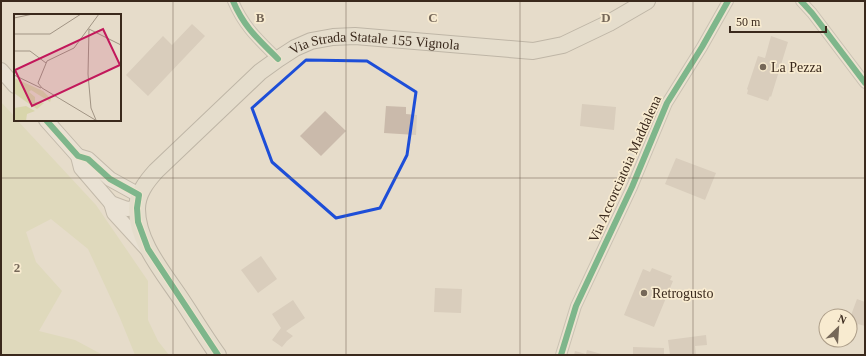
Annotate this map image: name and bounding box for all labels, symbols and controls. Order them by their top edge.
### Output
scale bar [730,8,826,34]
text: B [256,10,265,25]
text: C [428,10,438,25]
text: D [601,10,611,25]
inset map [14,14,121,121]
text: 50 m [736,15,761,29]
street label: Via Strada Statale 155 Vignola [286,28,461,57]
place label: La Pezza [771,60,823,75]
marker: La Pezza [758,62,768,72]
street label: Via Accorciatoia Maddalena [586,92,665,245]
text: 2 [14,260,20,275]
place label: Retrogusto [652,286,713,301]
marker: Retrogusto [639,288,649,298]
north arrow [818,308,858,348]
text: N [836,312,848,326]

